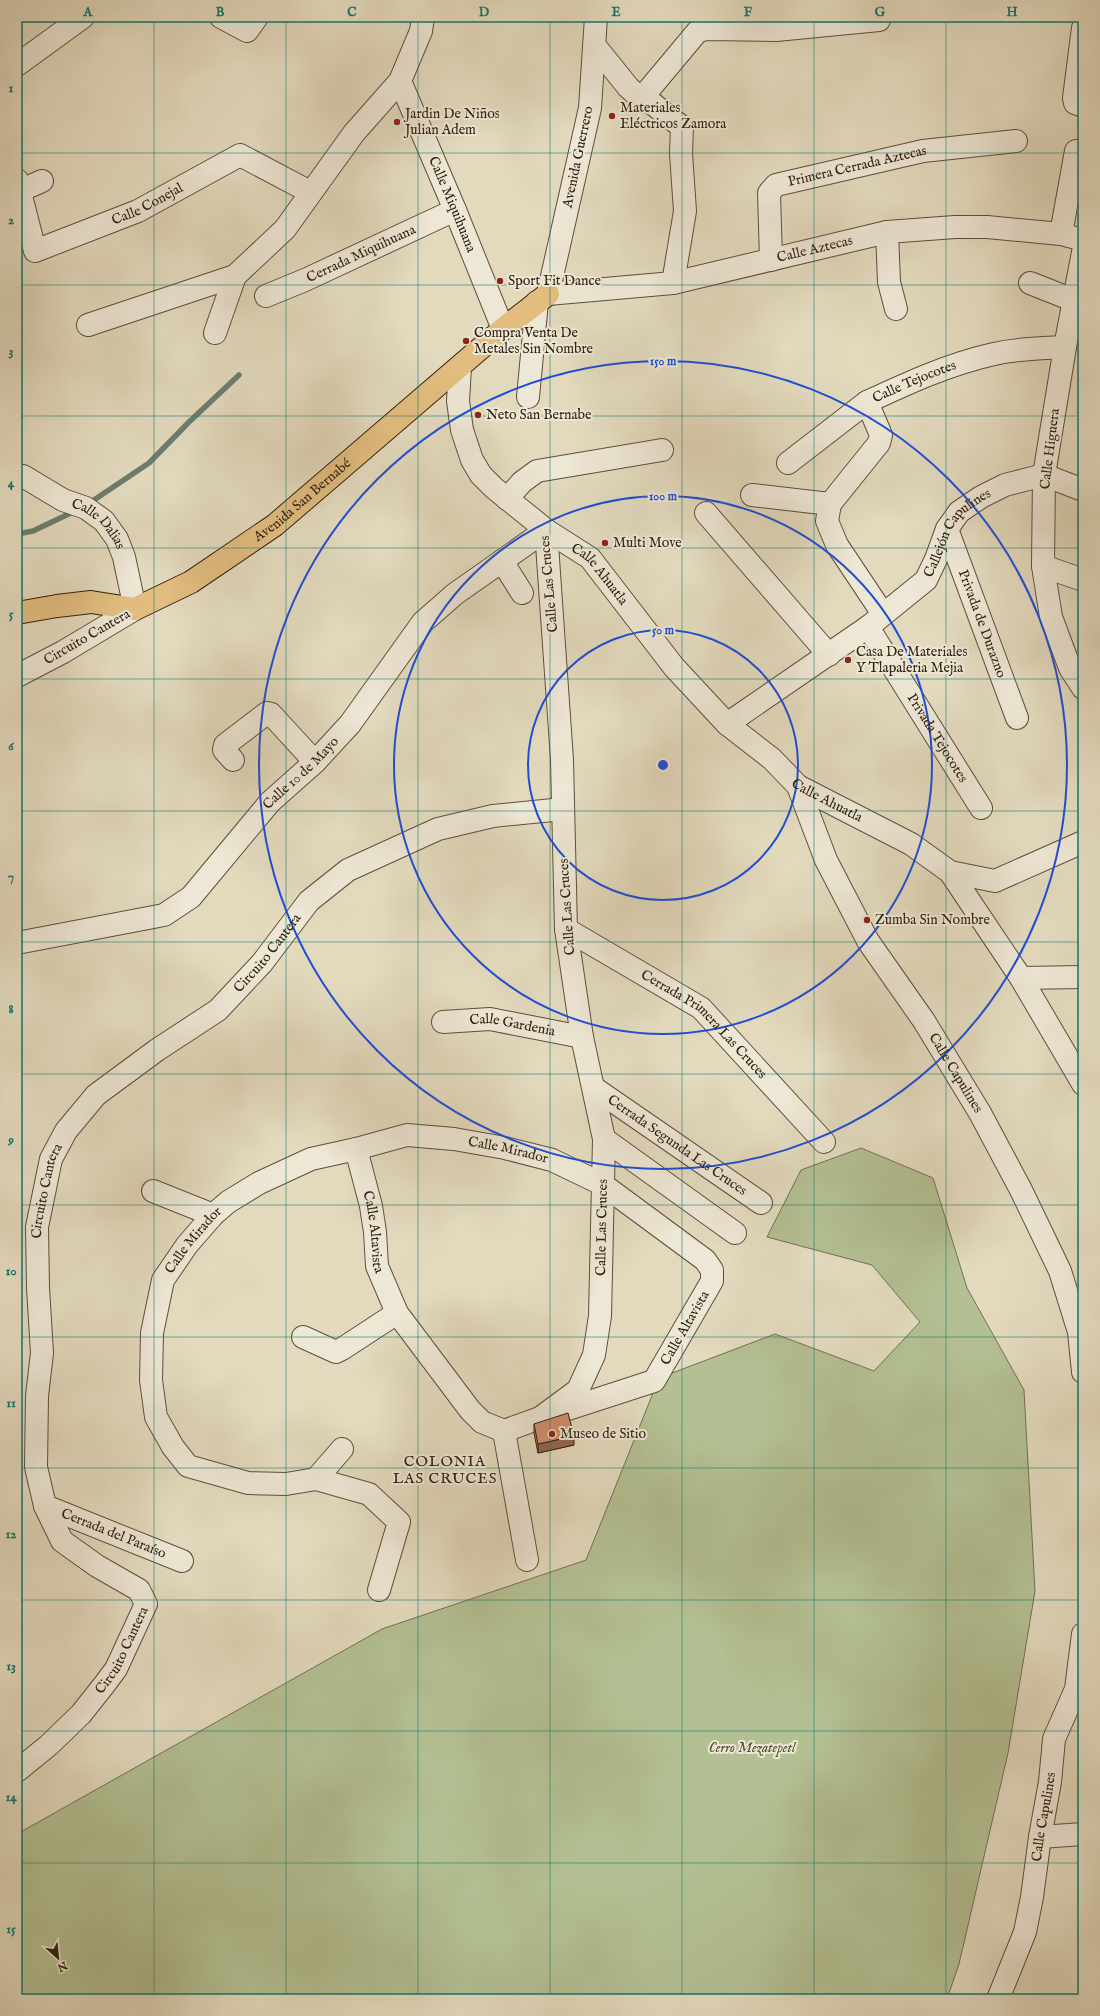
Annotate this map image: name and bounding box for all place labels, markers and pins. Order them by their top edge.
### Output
place label: Materiales Eléctricos Zamora [620,99,727,133]
place label: Jardin De Niños Julian Adem [403,105,500,139]
marker: Materiales Eléctricos Zamora [607,111,617,121]
marker: Jardin De Niños Julian Adem [392,117,402,127]
place label: Sport Fit Dance [508,272,601,290]
marker: Sport Fit Dance [495,276,505,286]
place label: Compra Venta De Metales Sin Nombre [474,324,594,358]
marker: Compra Venta De Metales Sin Nombre [461,336,471,346]
place label: Neto San Bernabe [486,406,592,424]
marker: Neto San Bernabe [473,410,483,420]
place label: Multi Move [613,534,682,552]
marker: Multi Move [600,538,610,548]
place label: Casa De Materiales Y Tlapaleria Mejia [856,643,967,677]
marker: Casa De Materiales Y Tlapaleria Mejia [843,655,853,665]
centre of rings [656,758,670,772]
place label: Zumba Sin Nombre [875,911,990,929]
marker: Zumba Sin Nombre [862,915,872,925]
place label: Museo de Sitio [560,1425,647,1443]
marker: Museo de Sitio [547,1429,557,1439]

